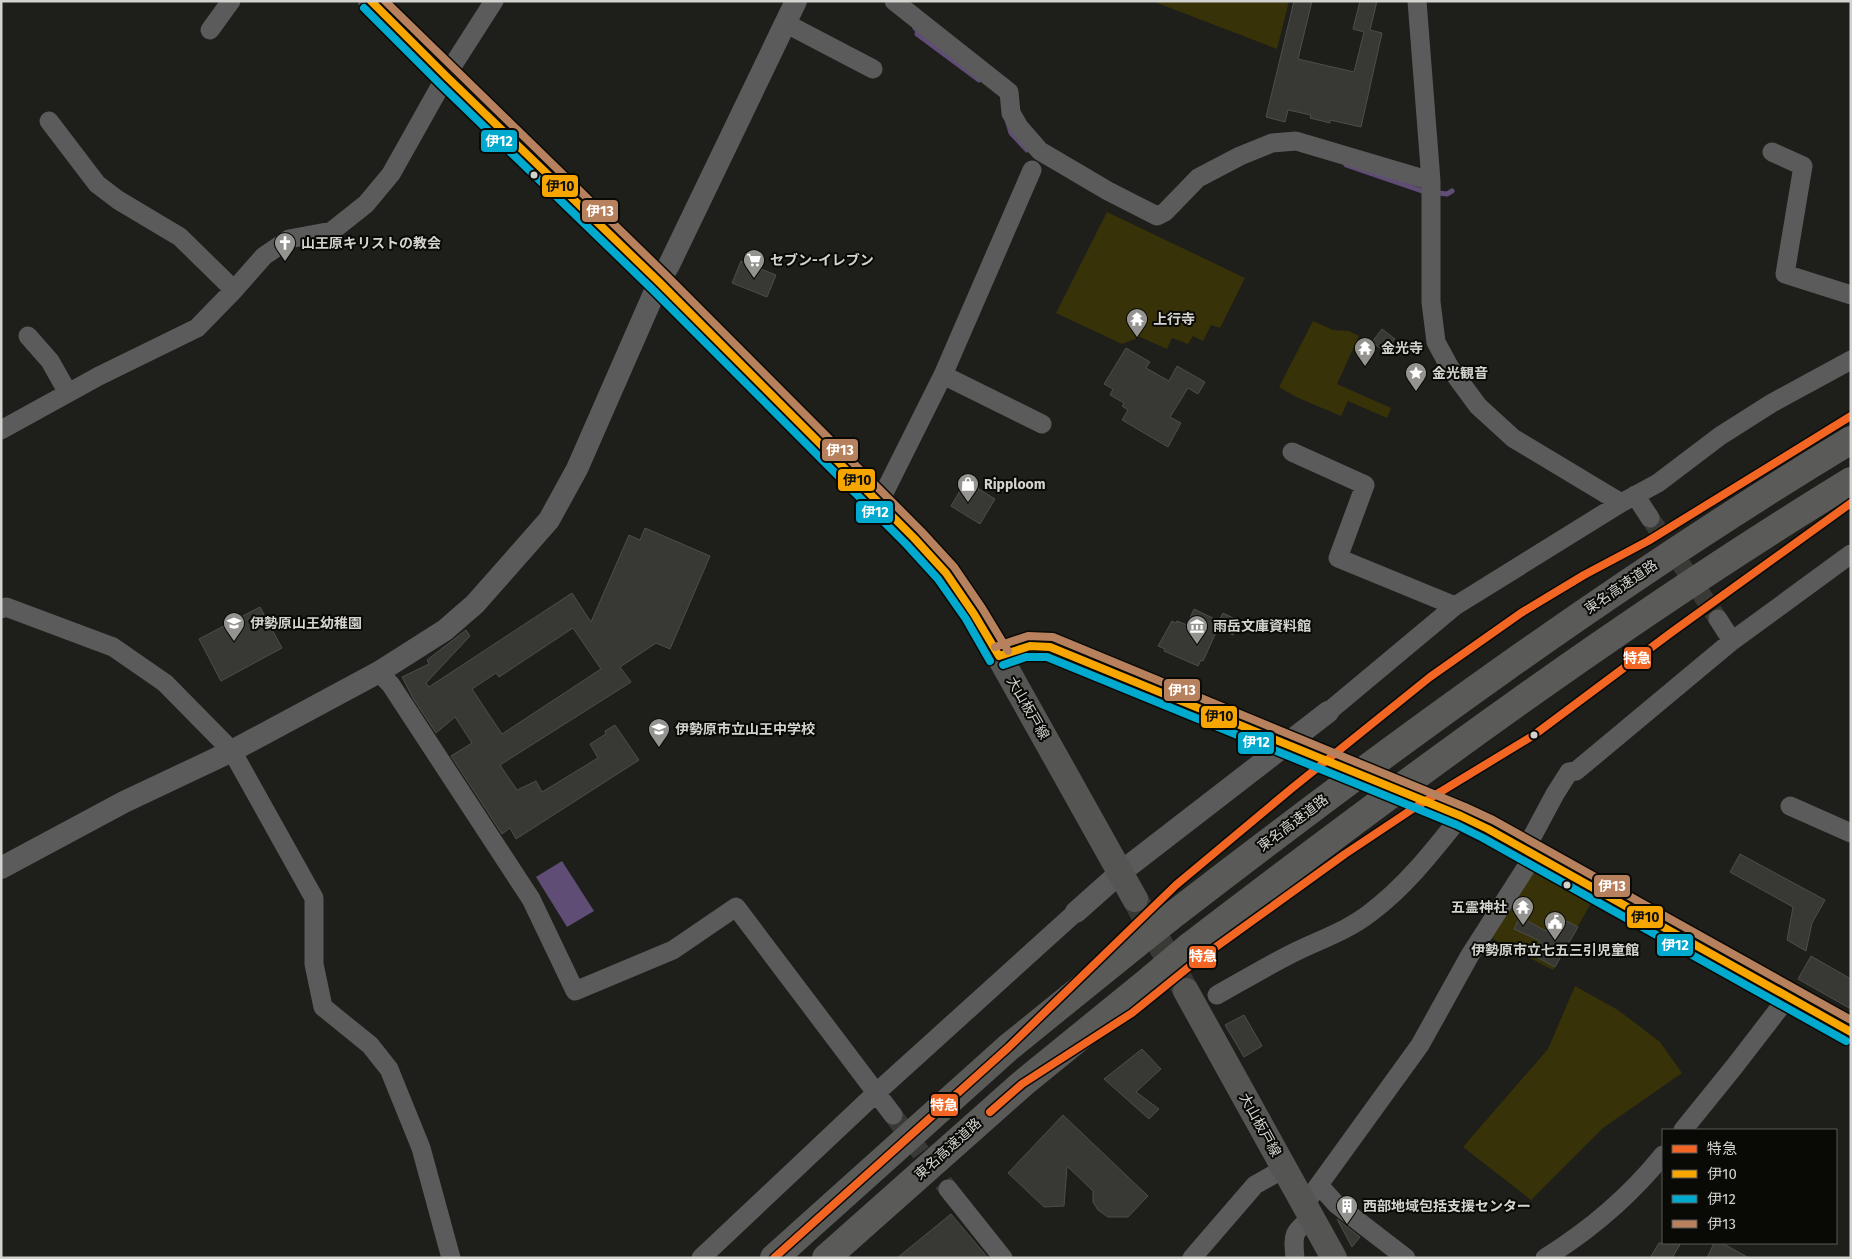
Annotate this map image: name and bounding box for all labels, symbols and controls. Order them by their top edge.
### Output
line badge: 伊12 [480,129,518,153]
text: 伊12 [485,133,513,150]
unlabelled marker [529,170,539,180]
line badge: 伊10 [541,174,579,198]
text: 伊10 [546,178,574,195]
line badge: 伊13 [581,199,619,223]
text: 伊13 [586,203,614,220]
church icon: 山王原キリストの教会 [273,231,297,262]
place label: 山王原キリストの教会 [301,235,441,252]
supermarket icon: セブン-イレブン [742,248,766,279]
place label: セブン-イレブン [770,252,874,269]
temple icon: 上行寺 [1125,307,1149,338]
place label: 上行寺 [1153,311,1195,328]
temple icon: 金光寺 [1353,336,1377,367]
place label: 金光寺 [1381,340,1423,357]
place icon: 金光観音 [1404,361,1428,392]
place label: 金光観音 [1432,365,1488,382]
line badge: 伊13 [821,438,859,462]
text: 伊13 [826,442,854,459]
line badge: 伊10 [837,468,876,492]
text: 伊10 [843,472,871,489]
shop icon: Ripploom [956,472,980,503]
place label: Ripploom [984,476,1046,493]
line badge: 伊12 [855,500,894,524]
text: 伊12 [861,504,889,521]
street label: 東名高速道路 [1581,556,1661,618]
school or university icon: 伊勢原山王幼稚園 [222,611,246,642]
museum icon: 雨岳文庫資料館 [1185,614,1209,645]
place label: 伊勢原山王幼稚園 [250,615,362,632]
place label: 雨岳文庫資料館 [1213,618,1311,635]
line badge: 特急 [1623,646,1652,670]
text: 特急 [1623,650,1651,667]
street label: 大山板戸線 [1003,673,1053,743]
line badge: 伊13 [1163,678,1201,702]
text: 伊13 [1168,682,1196,699]
line badge: 伊10 [1200,705,1238,729]
text: 伊10 [1205,708,1233,725]
school or university icon: 伊勢原市立山王中学校 [647,717,671,748]
place label: 伊勢原市立山王中学校 [675,721,815,738]
unlabelled marker [1529,730,1539,740]
line badge: 伊12 [1237,731,1275,755]
text: 伊12 [1242,734,1270,751]
street label: 東名高速道路 [1254,791,1332,855]
line badge: 伊13 [1593,874,1631,898]
text: 伊13 [1598,878,1626,895]
unlabelled marker [1562,880,1572,890]
temple icon: 五霊神社 [1511,895,1535,926]
place label: 五霊神社 [1451,899,1507,916]
line badge: 伊10 [1626,905,1664,929]
text: 伊10 [1631,909,1659,926]
public building icon: 伊勢原市立七五三引児童館 [1543,910,1567,941]
line badge: 伊12 [1656,933,1694,957]
text: 伊12 [1661,937,1689,954]
place label: 伊勢原市立七五三引児童館 [1471,942,1639,959]
line badge: 特急 [1188,945,1217,969]
text: 特急 [1189,948,1217,965]
street label: 大山板戸線 [1236,1090,1284,1160]
line badge: 特急 [930,1093,959,1117]
text: 特急 [930,1097,958,1114]
street label: 東名高速道路 [911,1115,985,1183]
legend [1662,1129,1837,1244]
text: 特急 [1707,1140,1737,1158]
text: 伊10 [1707,1165,1737,1183]
text: 伊12 [1707,1190,1736,1208]
building icon: 西部地域包括支援センター [1335,1194,1359,1225]
place label: 西部地域包括支援センター [1363,1198,1531,1215]
text: 伊13 [1707,1215,1736,1233]

